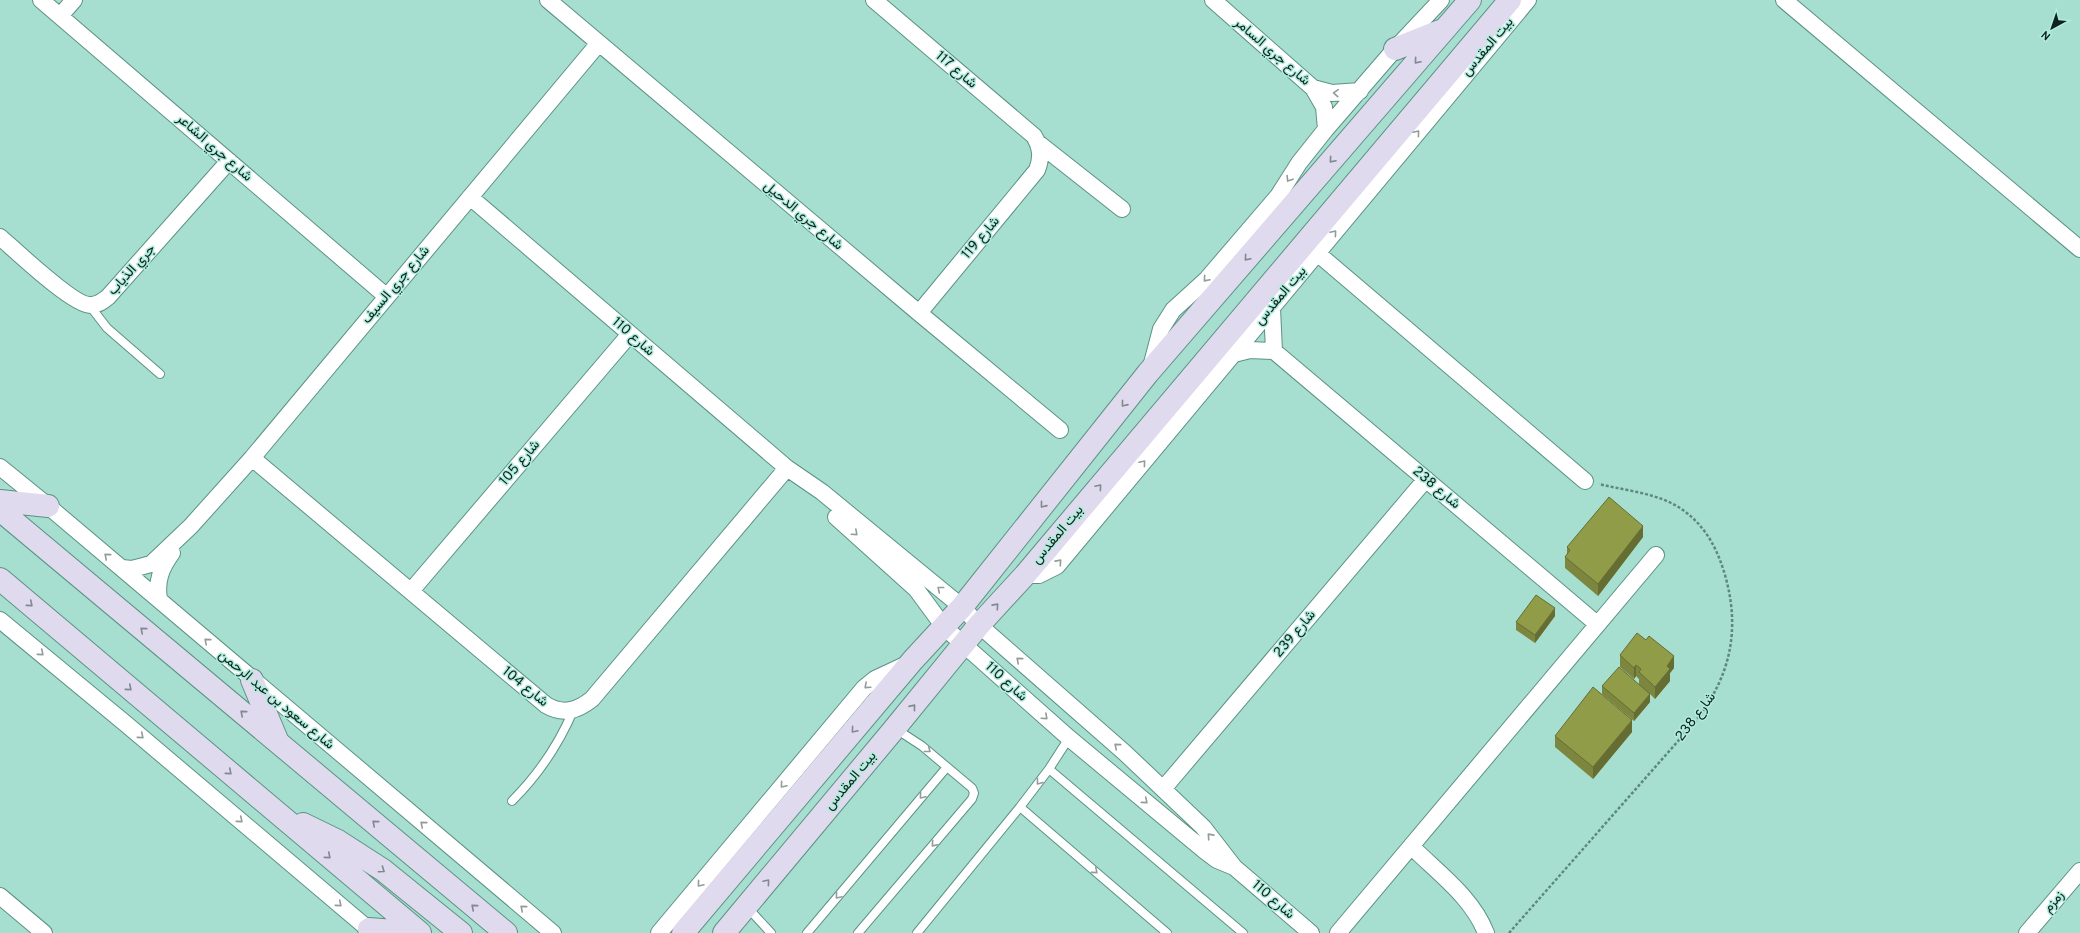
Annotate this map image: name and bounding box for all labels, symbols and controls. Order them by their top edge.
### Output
north arrow [2032,8,2072,48]
street label: شارع جري السامر [1228,14,1313,91]
street label: بيت المقدس [1458,14,1518,80]
text: N [2039,27,2054,43]
street label: شارع 117 [931,48,980,93]
one-way arrow [1415,57,1422,64]
one-way arrow [1333,88,1339,97]
street label: شارع جري الشاعر [171,110,255,187]
one-way arrow [1412,131,1419,138]
one-way arrow [1330,155,1337,163]
one-way arrow [1286,175,1294,182]
street label: شارع جري الدحيل [759,178,846,256]
street label: شارع 119 [958,213,1004,263]
one-way arrow [1329,231,1336,238]
street label: جري الذياب [105,241,161,300]
street label: شارع جري السيف [358,243,435,329]
one-way arrow [1245,254,1252,261]
street label: بيت المقدس [1251,263,1311,329]
one-way arrow [1204,274,1211,282]
street label: شارع 110 [608,314,658,361]
one-way arrow [1122,399,1129,406]
street label: شارع 105 [496,437,545,490]
one-way arrow [1138,460,1145,467]
street label: شارع 238 [1408,463,1463,514]
one-way arrow [1094,484,1101,491]
one-way arrow [1041,501,1048,508]
street label: بيت المقدس [1028,502,1088,568]
one-way arrow [850,529,857,536]
one-way arrow [105,554,112,561]
one-way arrow [1055,559,1062,567]
one-way arrow [938,586,945,593]
one-way arrow [25,600,32,607]
one-way arrow [991,603,998,611]
street label: شارع 239 [1270,607,1320,662]
one-way arrow [140,627,148,634]
one-way arrow [204,638,211,645]
street label: شارع سعود بن عبد الرحمن [214,646,337,754]
one-way arrow [36,649,43,656]
one-way arrow [1016,657,1024,665]
street label: شارع 110 [981,659,1031,706]
street label: شارع 104 [498,663,551,711]
one-way arrow [864,681,872,688]
one-way arrow [125,684,132,691]
street label: شارع 238 [1672,689,1721,745]
one-way arrow [909,704,916,711]
one-way arrow [240,710,247,717]
one-way arrow [1041,712,1048,719]
one-way arrow [851,725,858,733]
one-way arrow [136,732,144,739]
one-way arrow [1114,743,1121,750]
one-way arrow [923,746,930,753]
street label: بيت المقدس [821,748,881,814]
one-way arrow [224,767,231,774]
one-way arrow [1037,778,1044,785]
one-way arrow [781,780,788,787]
one-way arrow [920,792,927,799]
one-way arrow [1140,796,1147,803]
one-way arrow [236,816,243,823]
one-way arrow [372,821,379,828]
one-way arrow [421,822,428,829]
one-way arrow [1208,833,1215,840]
one-way arrow [931,840,938,847]
one-way arrow [324,851,331,858]
one-way arrow [378,865,385,873]
one-way arrow [1090,866,1097,873]
street label: شارع 110 [1248,877,1298,924]
one-way arrow [762,879,769,886]
one-way arrow [697,880,704,887]
street label: زمزم [2040,887,2068,917]
one-way arrow [836,891,843,898]
one-way arrow [335,900,342,907]
one-way arrow [472,904,479,911]
one-way arrow [520,905,527,912]

